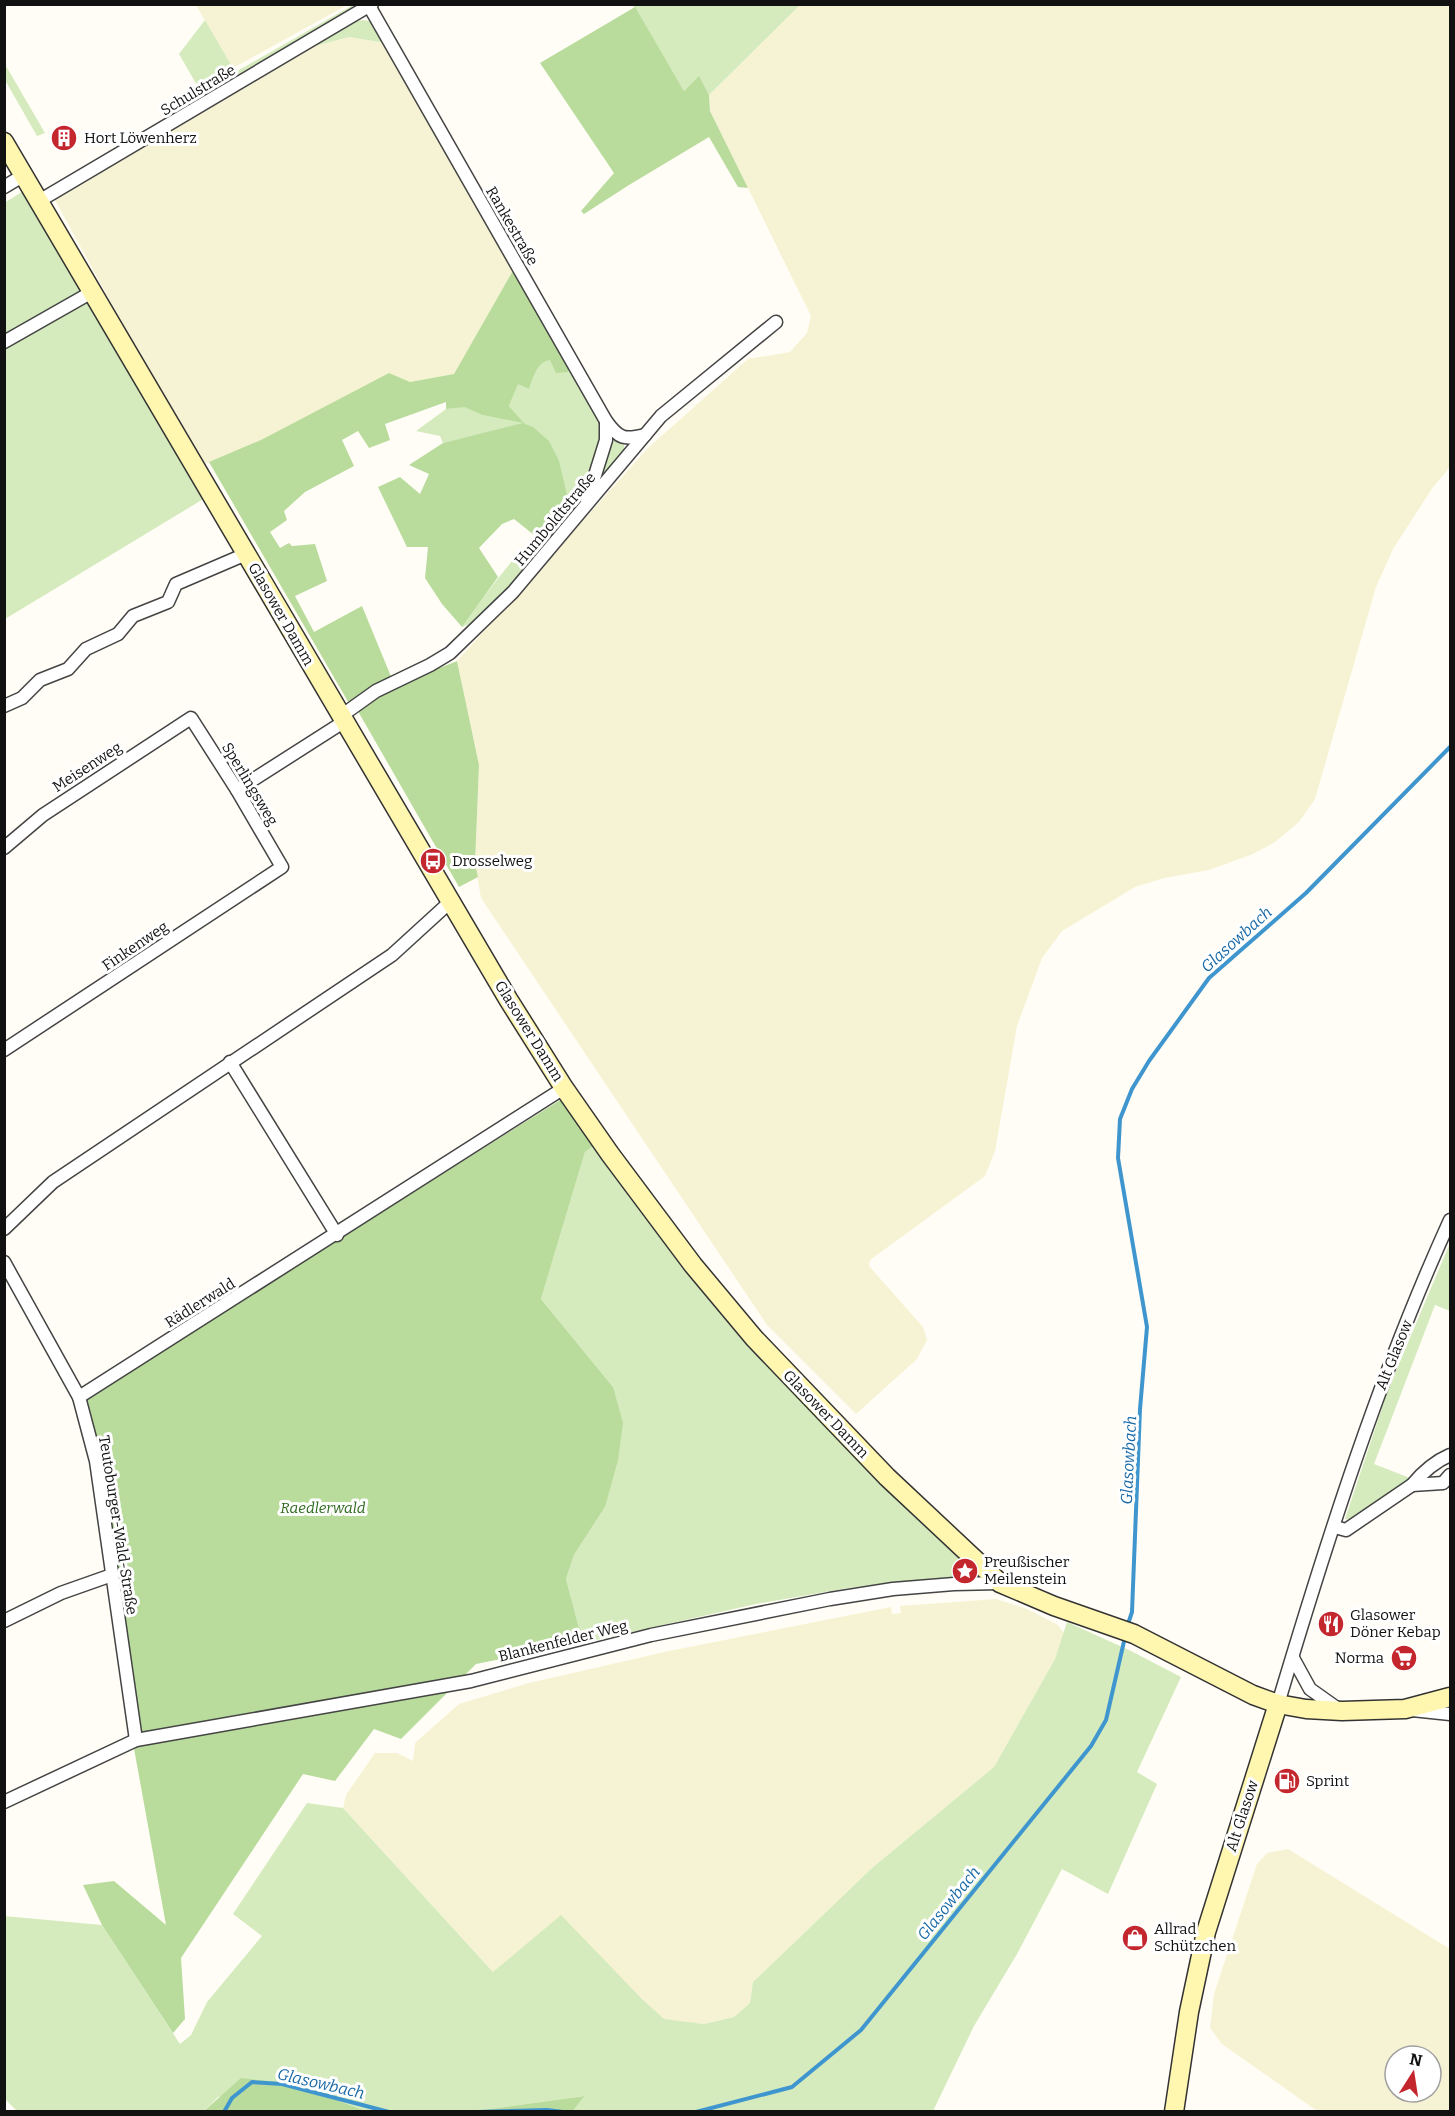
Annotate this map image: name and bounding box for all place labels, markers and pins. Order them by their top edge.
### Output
building icon: Hort Löwenherz [49,123,79,153]
place label: Hort Löwenherz [84,129,197,147]
bus stop icon: Drosselweg [418,846,448,876]
place label: Drosselweg [452,852,532,870]
place label: Preußischer Meilenstein [984,1553,1070,1588]
place icon: Preußischer Meilenstein [950,1556,980,1586]
place label: Glasower Döner Kebap [1350,1606,1441,1641]
restaurant icon: Glasower Döner Kebap [1316,1609,1346,1639]
supermarket icon: Norma [1389,1643,1419,1673]
place label: Norma [1335,1649,1384,1667]
fuel station icon: Sprint [1272,1766,1302,1796]
place label: Sprint [1306,1772,1350,1790]
place label: Allrad Schützchen [1154,1920,1236,1955]
shop icon: Allrad Schützchen [1120,1923,1150,1953]

